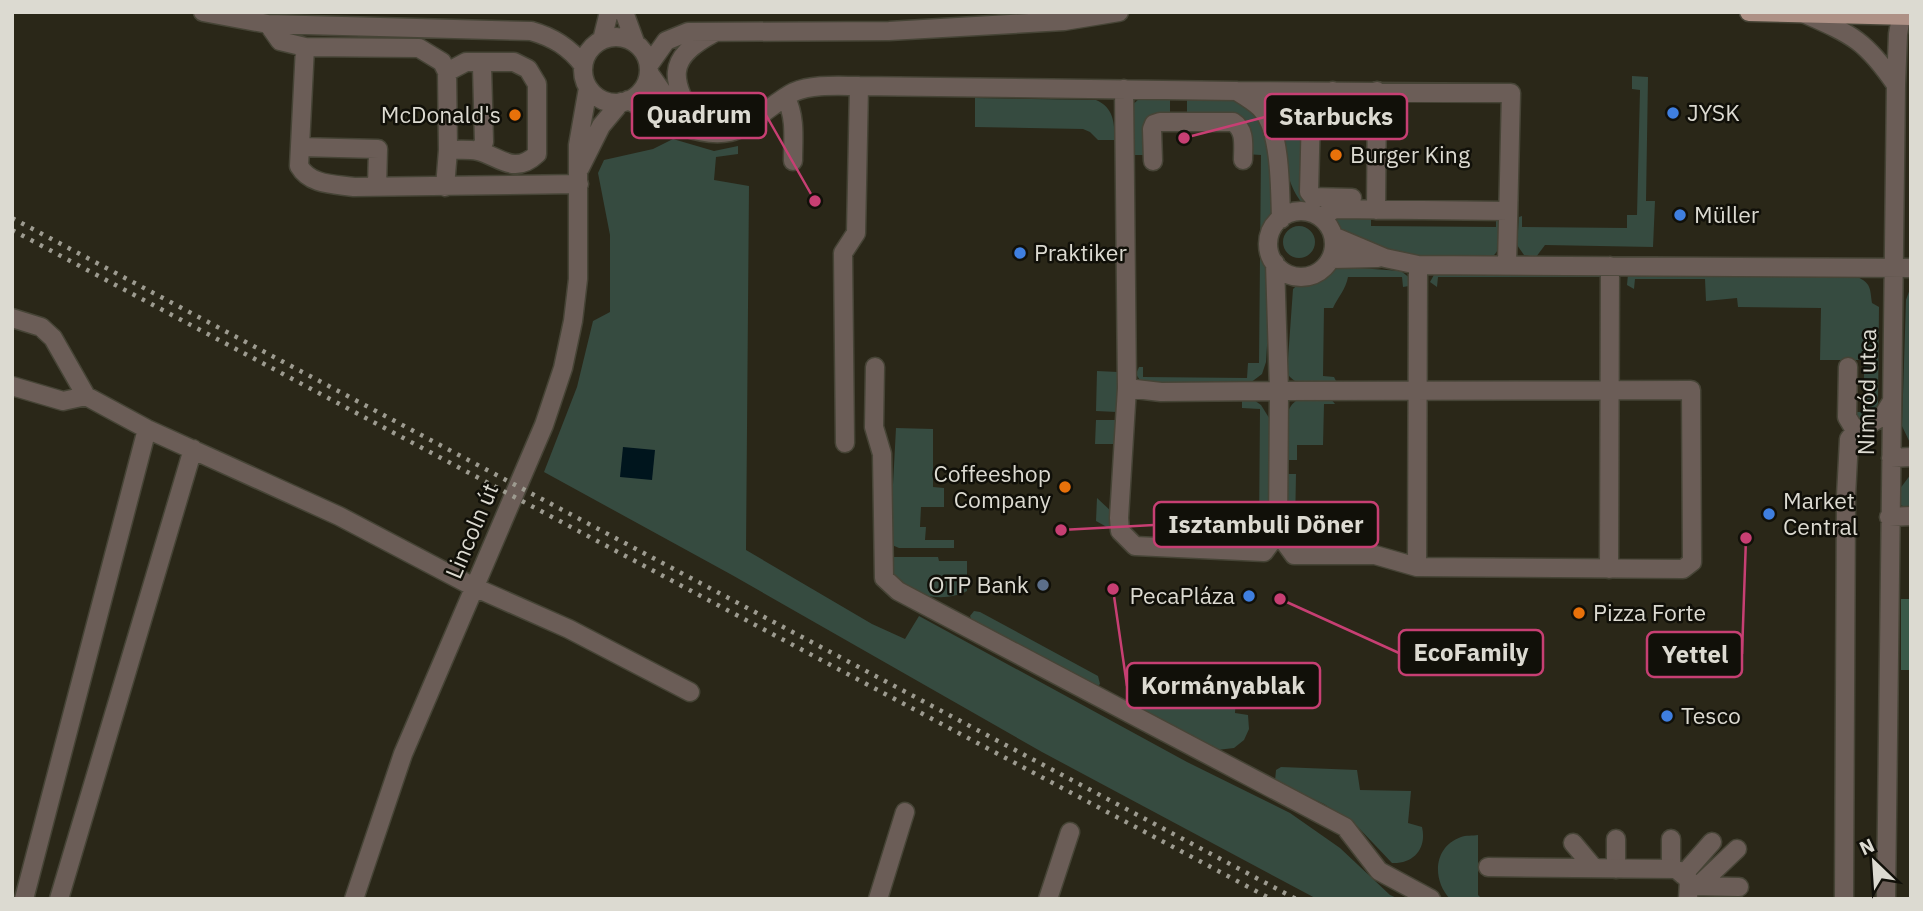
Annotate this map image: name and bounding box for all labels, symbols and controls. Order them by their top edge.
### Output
callout: Quadrum [632,93,766,138]
callout: Starbucks [1265,94,1407,139]
place label: JYSK [1687,97,1740,127]
text: Quadrum [646,98,752,130]
place label: McDonald's [381,99,501,129]
text: Starbucks [1279,100,1393,132]
marker: JYSK [1665,105,1681,121]
marker: McDonald's [507,107,523,123]
place label: Burger King [1350,139,1470,169]
marker: Burger King [1328,147,1344,163]
place label: Müller [1694,199,1760,229]
marker: Müller [1672,207,1688,223]
place label: Praktiker [1034,237,1127,267]
marker: Praktiker [1012,245,1028,261]
street label: Nimród utca [1850,328,1882,456]
place label: Coffeeshop Company [933,458,1052,514]
street label: Lincoln út [438,478,505,583]
marker: Coffeeshop Company [1057,479,1073,495]
place label: Market Central [1783,485,1858,541]
callout: Isztambuli Döner [1154,502,1378,547]
marker: Market Central [1761,506,1777,522]
text: Isztambuli Döner [1168,508,1364,540]
place label: OTP Bank [928,569,1029,599]
marker: OTP Bank [1035,577,1051,593]
place label: PecaPláza [1130,580,1235,610]
marker: PecaPláza [1241,588,1257,604]
place label: Pizza Forte [1593,597,1706,627]
marker: Pizza Forte [1571,605,1587,621]
callout: EcoFamily [1399,630,1543,675]
callout: Yettel [1647,632,1742,677]
text: EcoFamily [1413,636,1529,668]
text: Yettel [1662,638,1728,670]
callout: Kormányablak [1127,663,1320,708]
text: Kormányablak [1141,669,1305,701]
place label: Tesco [1681,700,1741,730]
marker: Tesco [1659,708,1675,724]
north arrow [1839,827,1909,897]
text: N [1856,833,1878,860]

